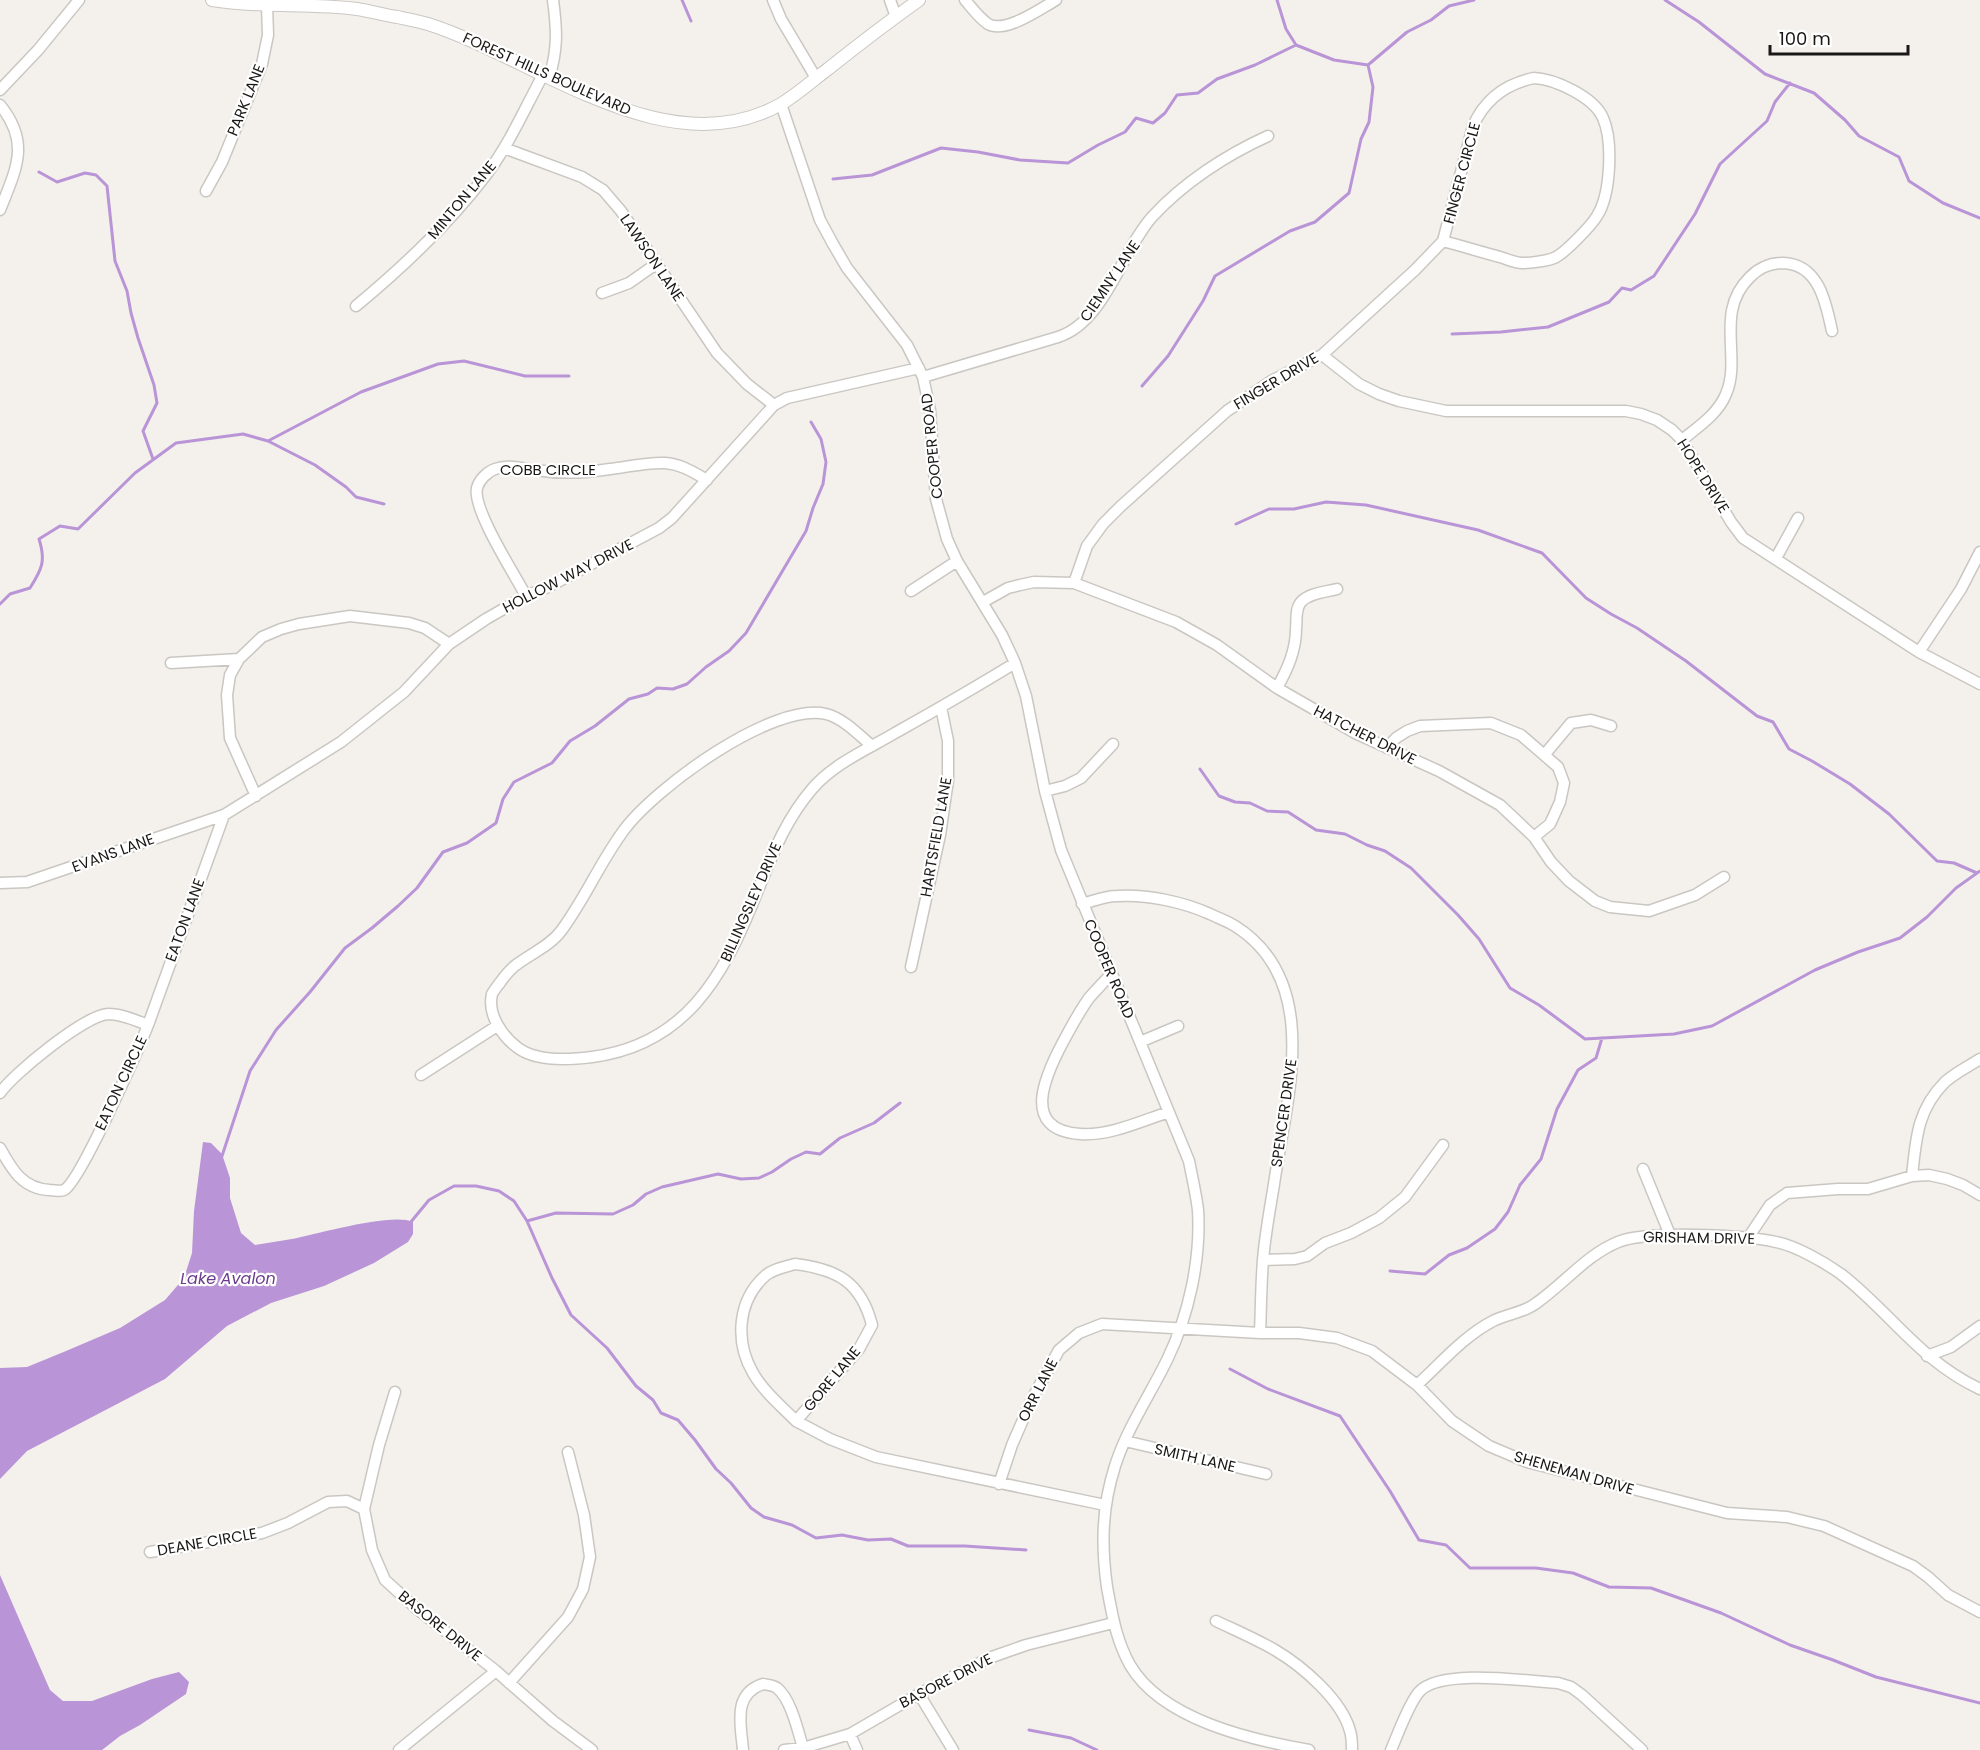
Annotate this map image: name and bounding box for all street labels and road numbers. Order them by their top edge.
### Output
street label: FOREST HILLS BOULEVARD [460,27,635,120]
street label: PARK LANE [222,61,269,139]
street label: FINGER CIRCLE [1438,120,1485,226]
street label: MINTON LANE [423,156,501,243]
street label: LAWSON LANE [615,210,689,306]
street label: CIEMNY LANE [1075,236,1145,326]
street label: FINGER DRIVE [1229,347,1322,414]
street label: COOPER ROAD [916,392,948,500]
street label: HOPE DRIVE [1672,435,1735,517]
street label: COBB CIRCLE [500,459,596,480]
street label: HOLLOW WAY DRIVE [499,533,637,618]
street label: HATCHER DRIVE [1310,700,1420,769]
street label: HARTSFIELD LANE [915,775,956,899]
street label: EVANS LANE [69,828,157,877]
street label: BILLINGSLEY DRIVE [715,839,786,965]
street label: EATON LANE [160,875,209,964]
street label: COOPER ROAD [1079,916,1140,1022]
street label: EATON CIRCLE [89,1032,152,1134]
street label: SPENCER DRIVE [1265,1057,1302,1169]
street label: GRISHAM DRIVE [1643,1226,1755,1249]
street label: GORE LANE [798,1342,865,1416]
street label: ORR LANE [1013,1354,1063,1425]
street label: SMITH LANE [1152,1438,1238,1477]
street label: SHENEMAN DRIVE [1512,1445,1637,1500]
street label: DEANE CIRCLE [155,1522,258,1561]
street label: BASORE DRIVE [394,1585,487,1666]
street label: BASORE DRIVE [896,1648,996,1713]

